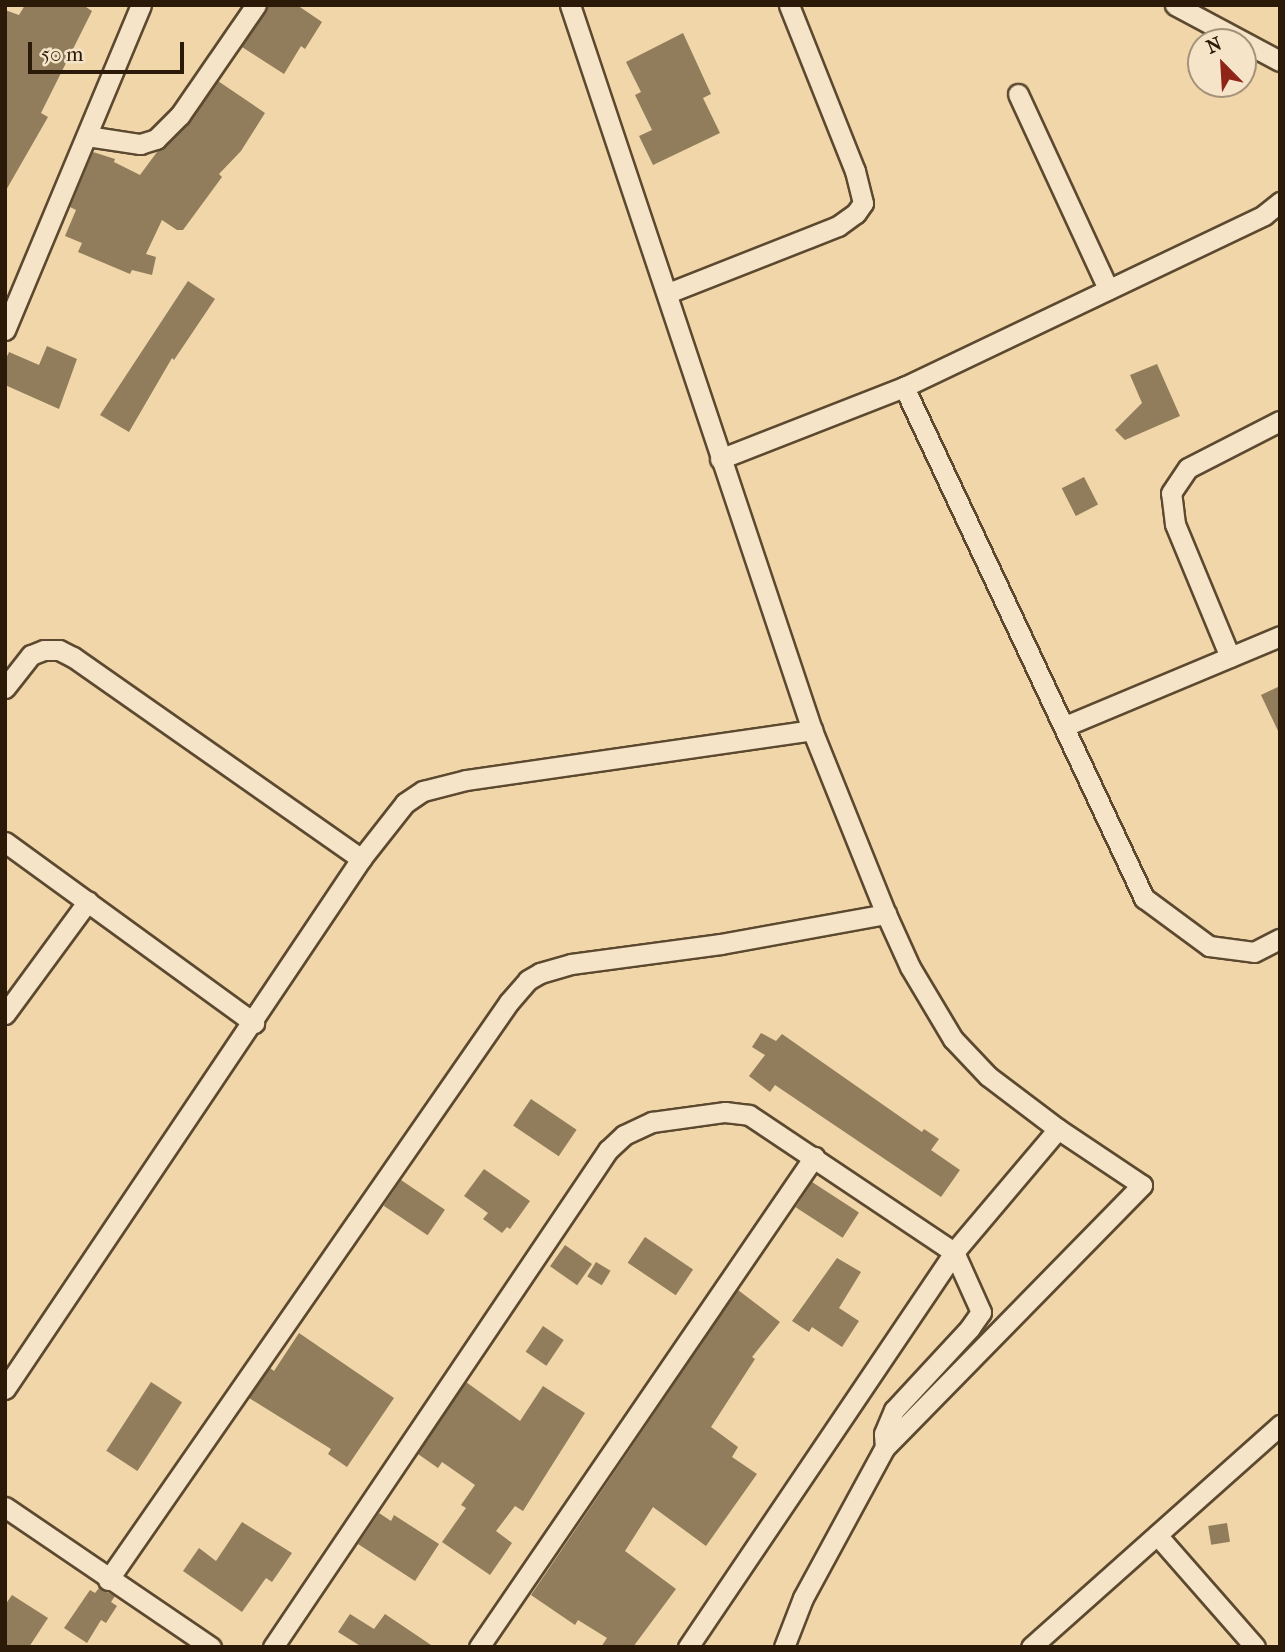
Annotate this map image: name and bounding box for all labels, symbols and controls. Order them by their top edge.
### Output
scale bar [32,28,187,72]
north arrow [1187,28,1257,98]
text: N [1203,33,1225,59]
text: 50 m [41,42,84,66]

